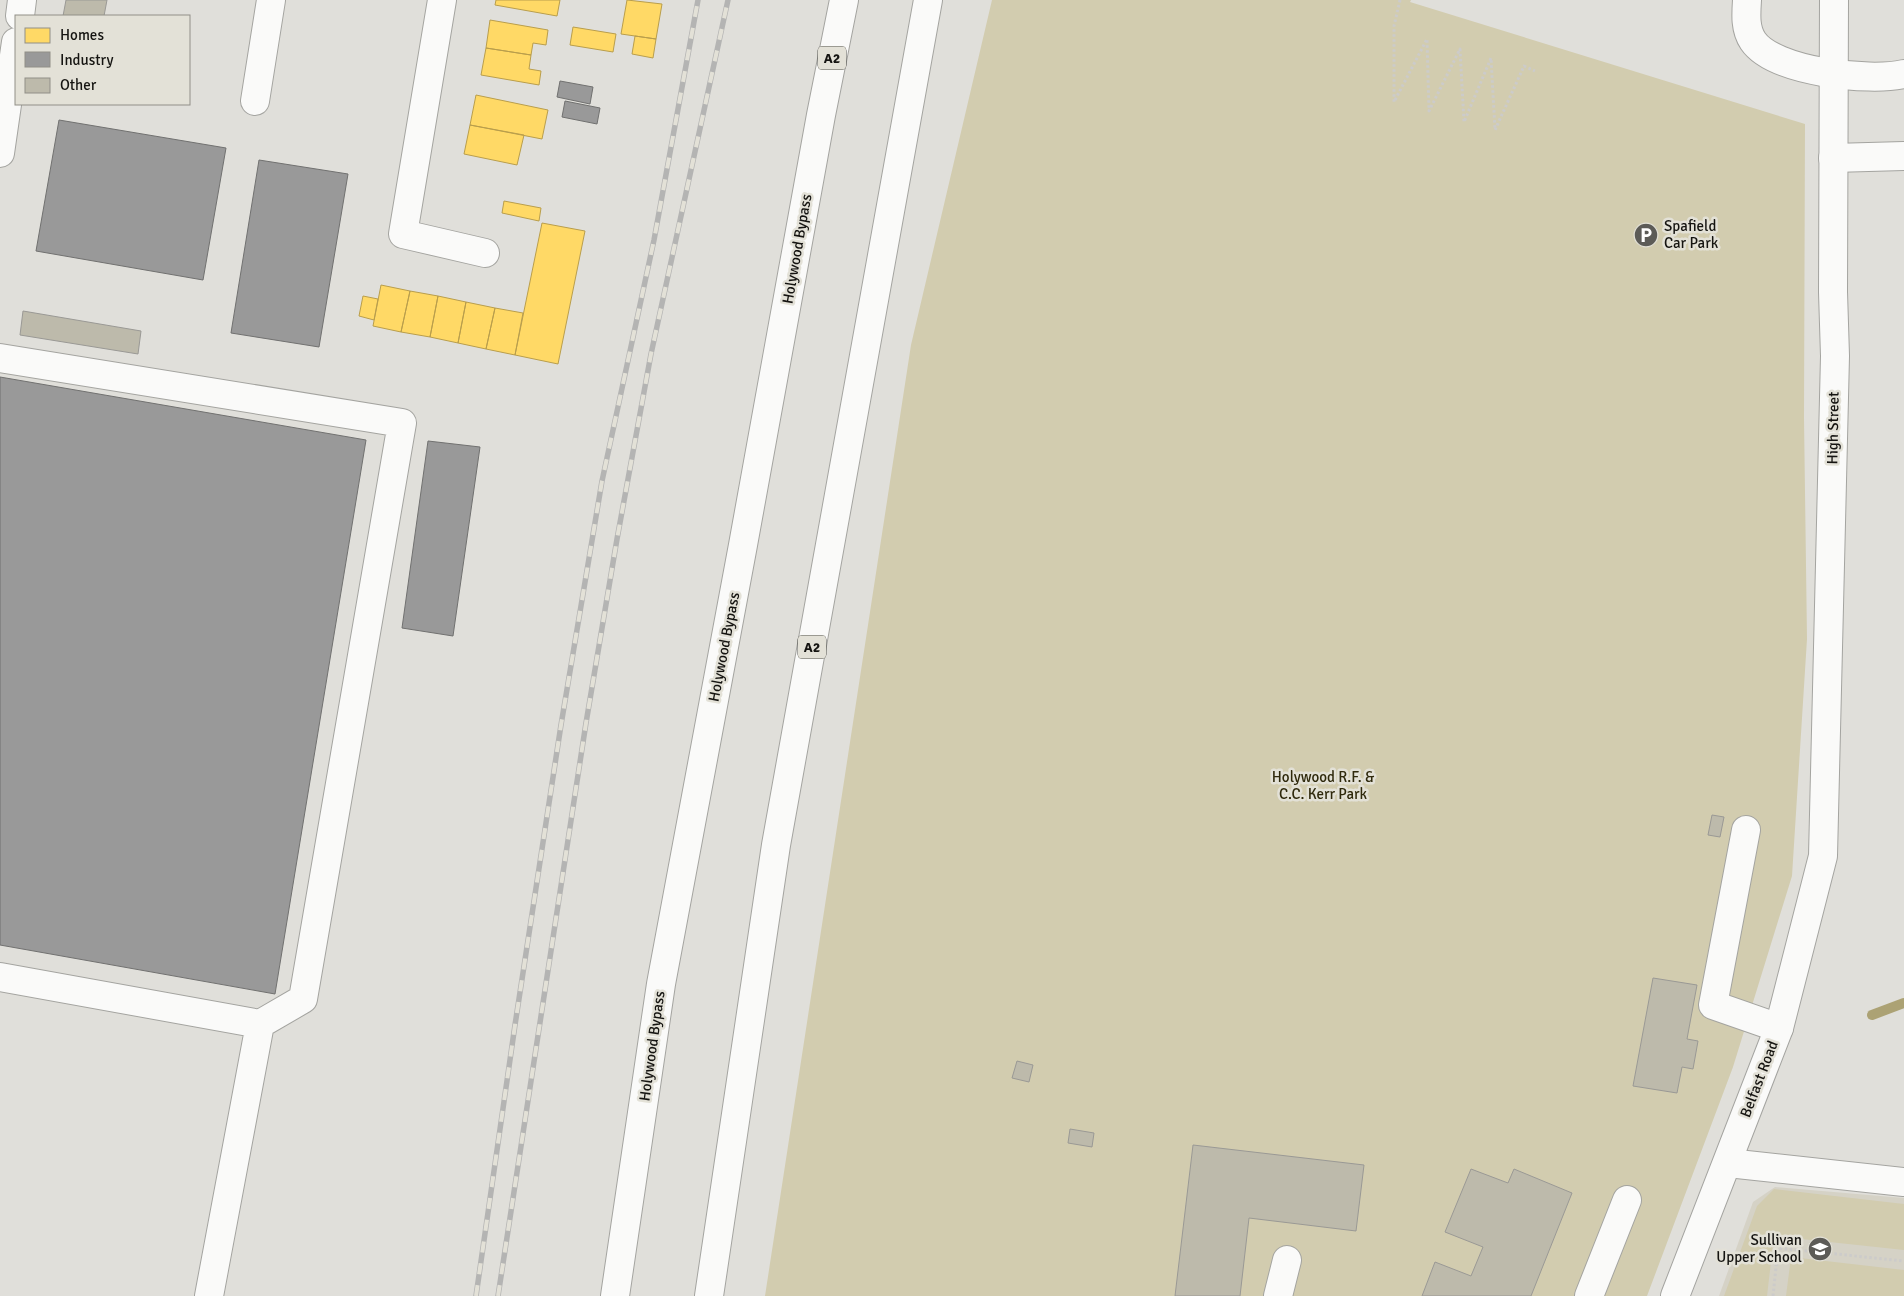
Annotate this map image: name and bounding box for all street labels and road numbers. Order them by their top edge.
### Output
road number: A2 [818,46,846,70]
street label: Holywood Bypass [778,192,816,305]
street label: High Street [1823,392,1843,464]
street label: Holywood Bypass [705,590,744,703]
road number: A2 [798,636,826,659]
street label: Holywood Bypass [635,989,669,1102]
street label: Belfast Road [1736,1038,1782,1120]

